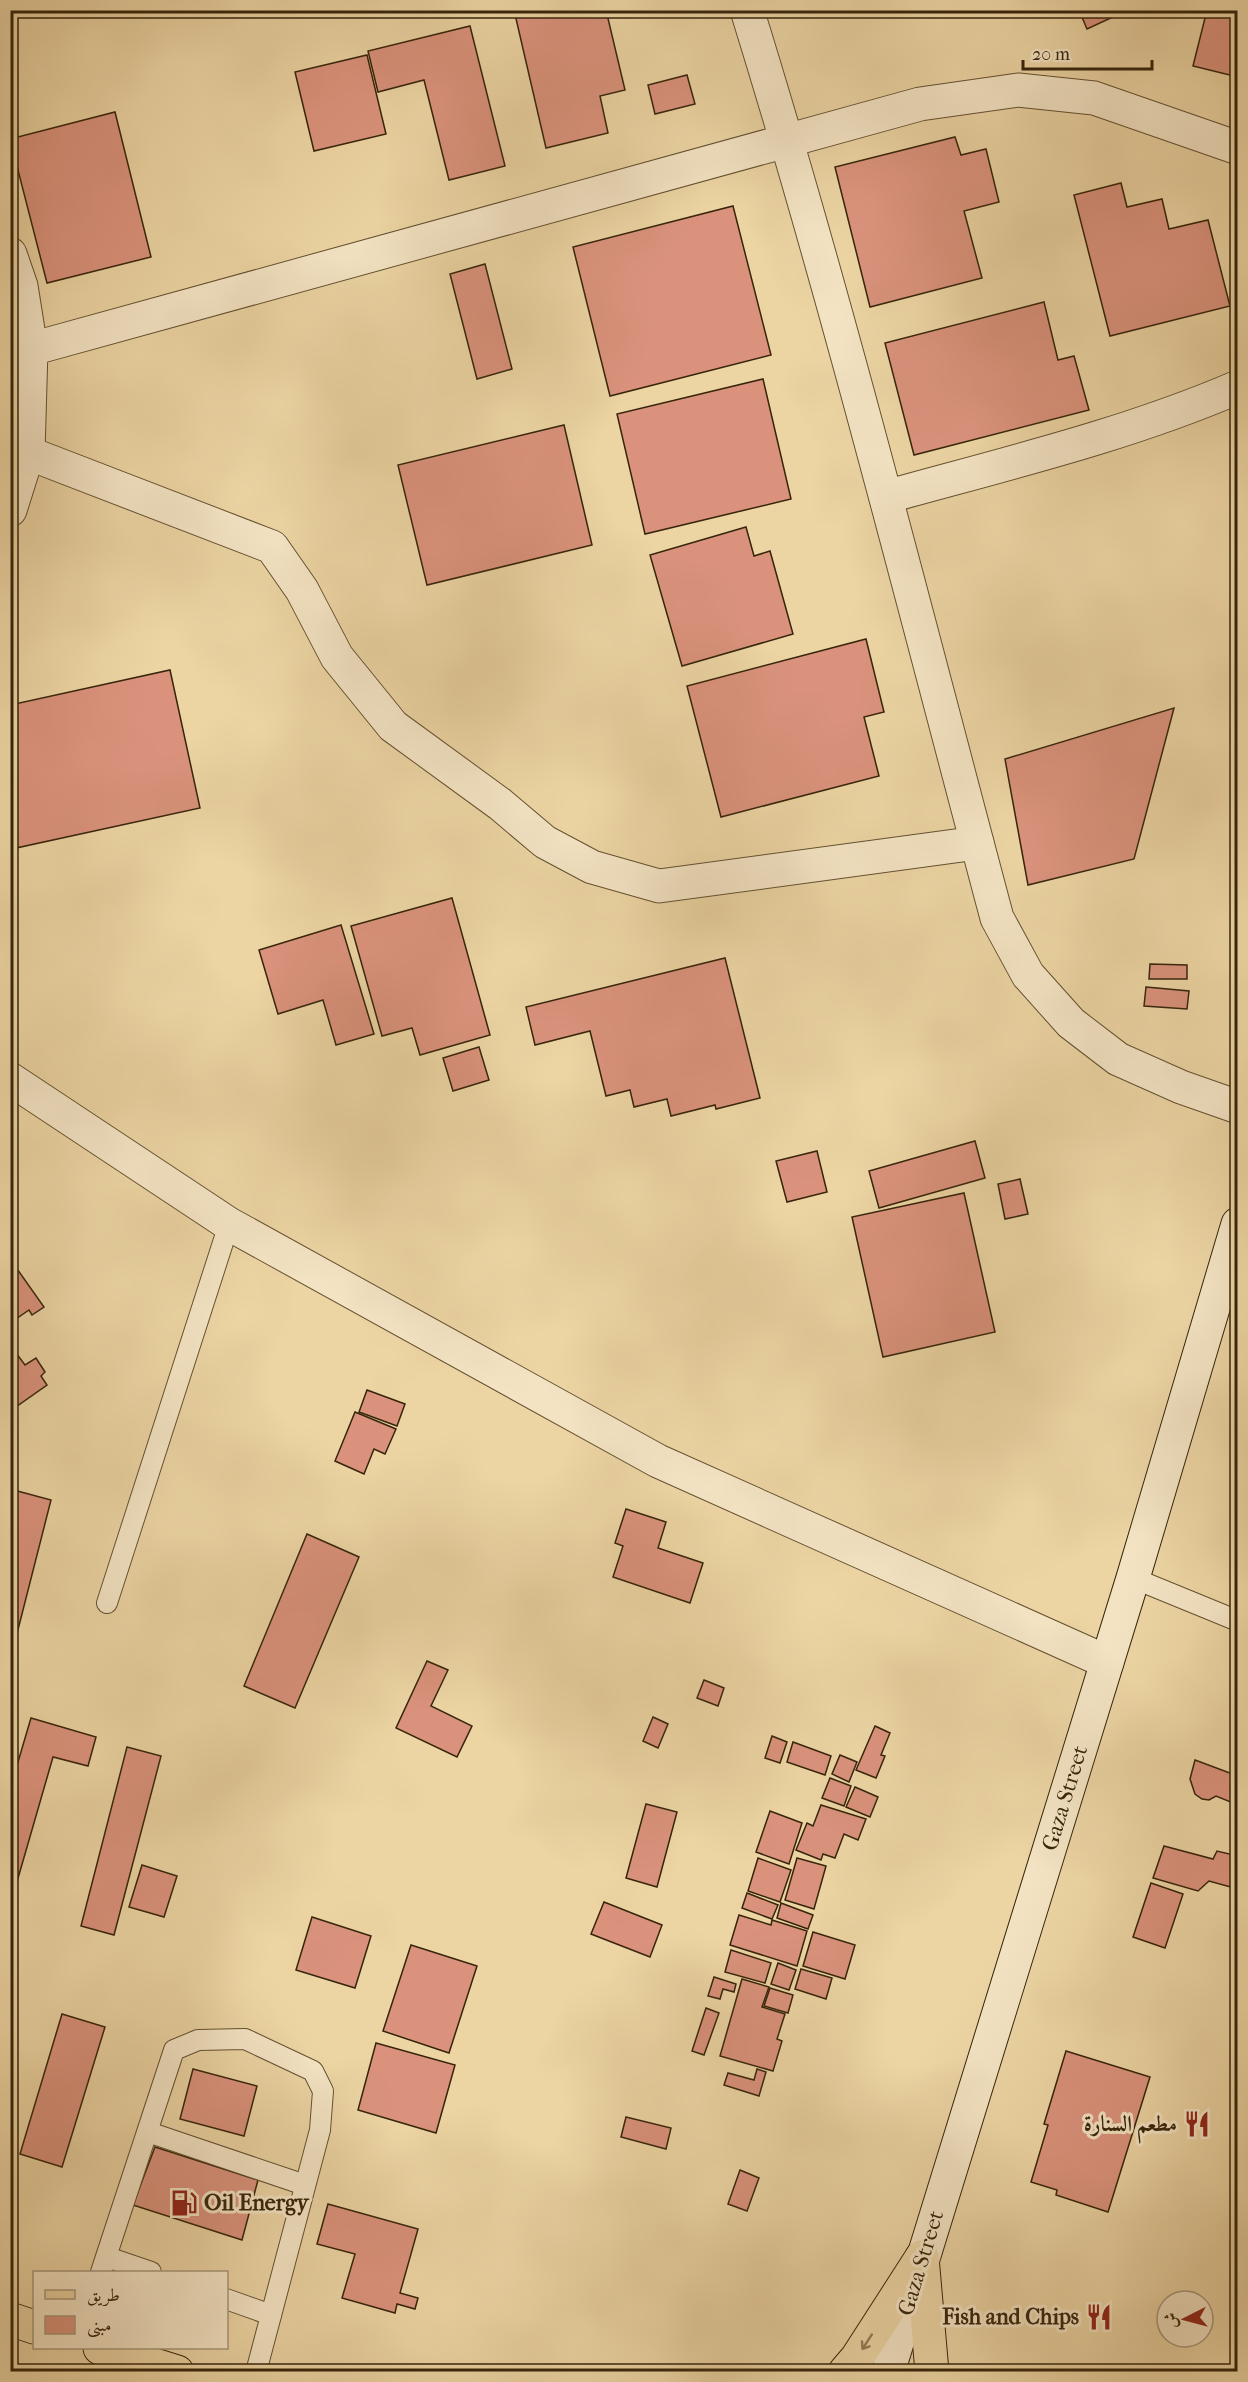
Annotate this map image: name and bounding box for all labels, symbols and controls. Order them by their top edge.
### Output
scale bar [1023,33,1152,71]
text: 20 m [1032,44,1070,65]
street label: Gaza Street [1037,1742,1093,1854]
restaurant icon: مطعم السنارة [1182,2109,1212,2139]
place label: مطعم السنارة [1084,2111,1177,2144]
fuel station icon: Oil Energy [169,2188,199,2218]
place label: Oil Energy [204,2190,310,2216]
street label: Gaza Street [893,2207,949,2319]
legend [33,2271,228,2349]
text: طريق [87,2285,120,2307]
north arrow [1155,2289,1215,2349]
restaurant icon: Fish and Chips [1084,2302,1114,2332]
place label: Fish and Chips [941,2304,1079,2330]
text: ش [1160,2312,1181,2329]
text: مبنى [87,2315,112,2338]
one-way arrow [861,2333,873,2350]

